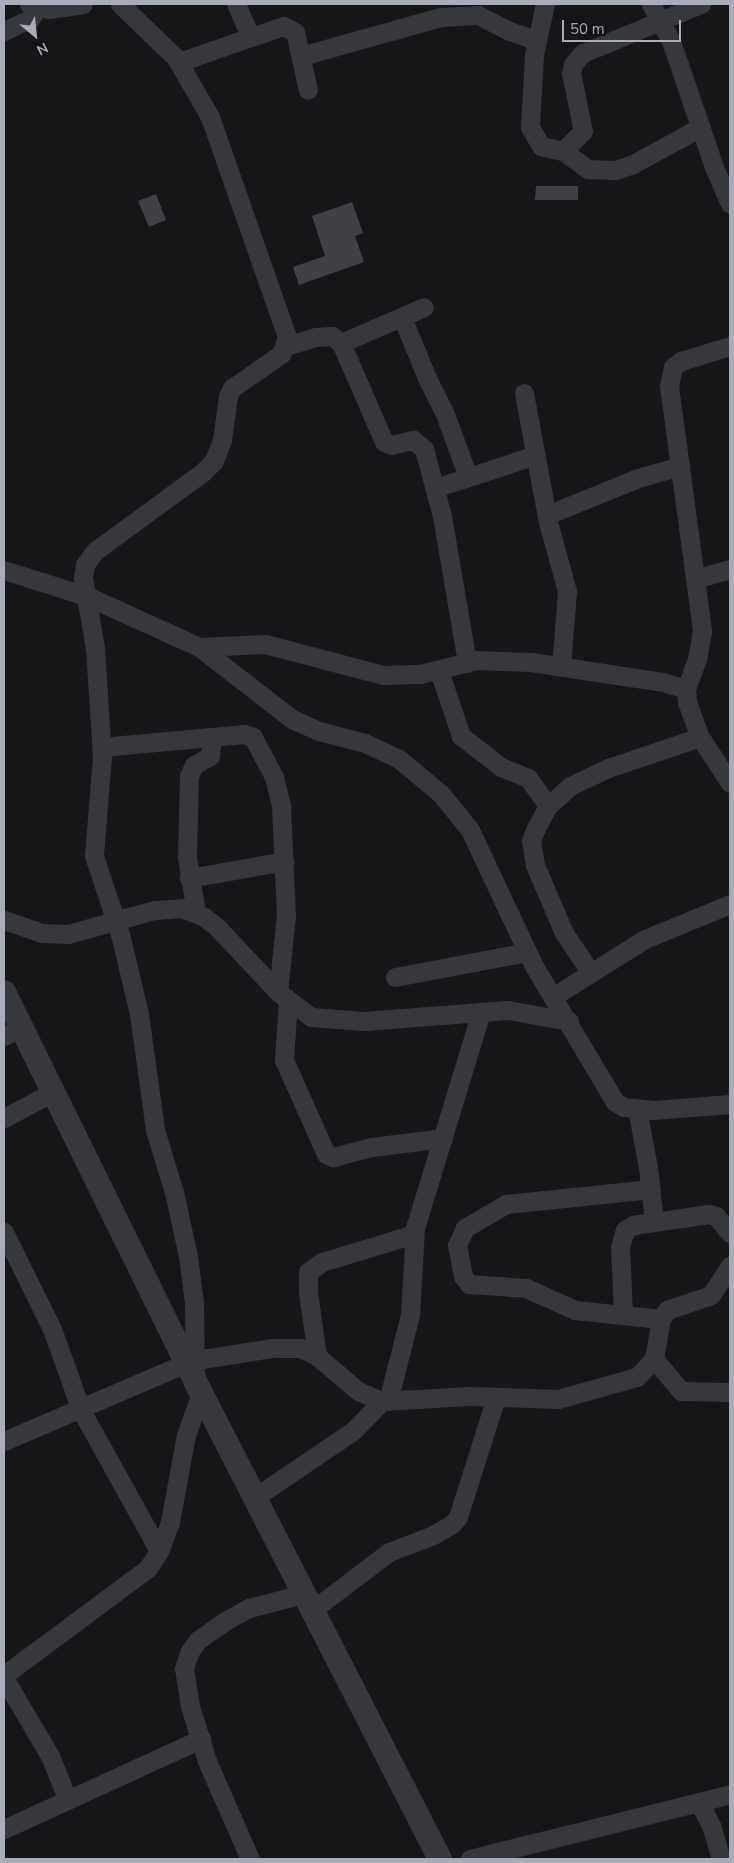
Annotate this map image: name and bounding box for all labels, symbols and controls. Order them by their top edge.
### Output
north arrow [10,10,60,60]
scale bar [564,10,683,42]
text: 50 m [570,19,605,39]
text: N [33,38,51,60]

